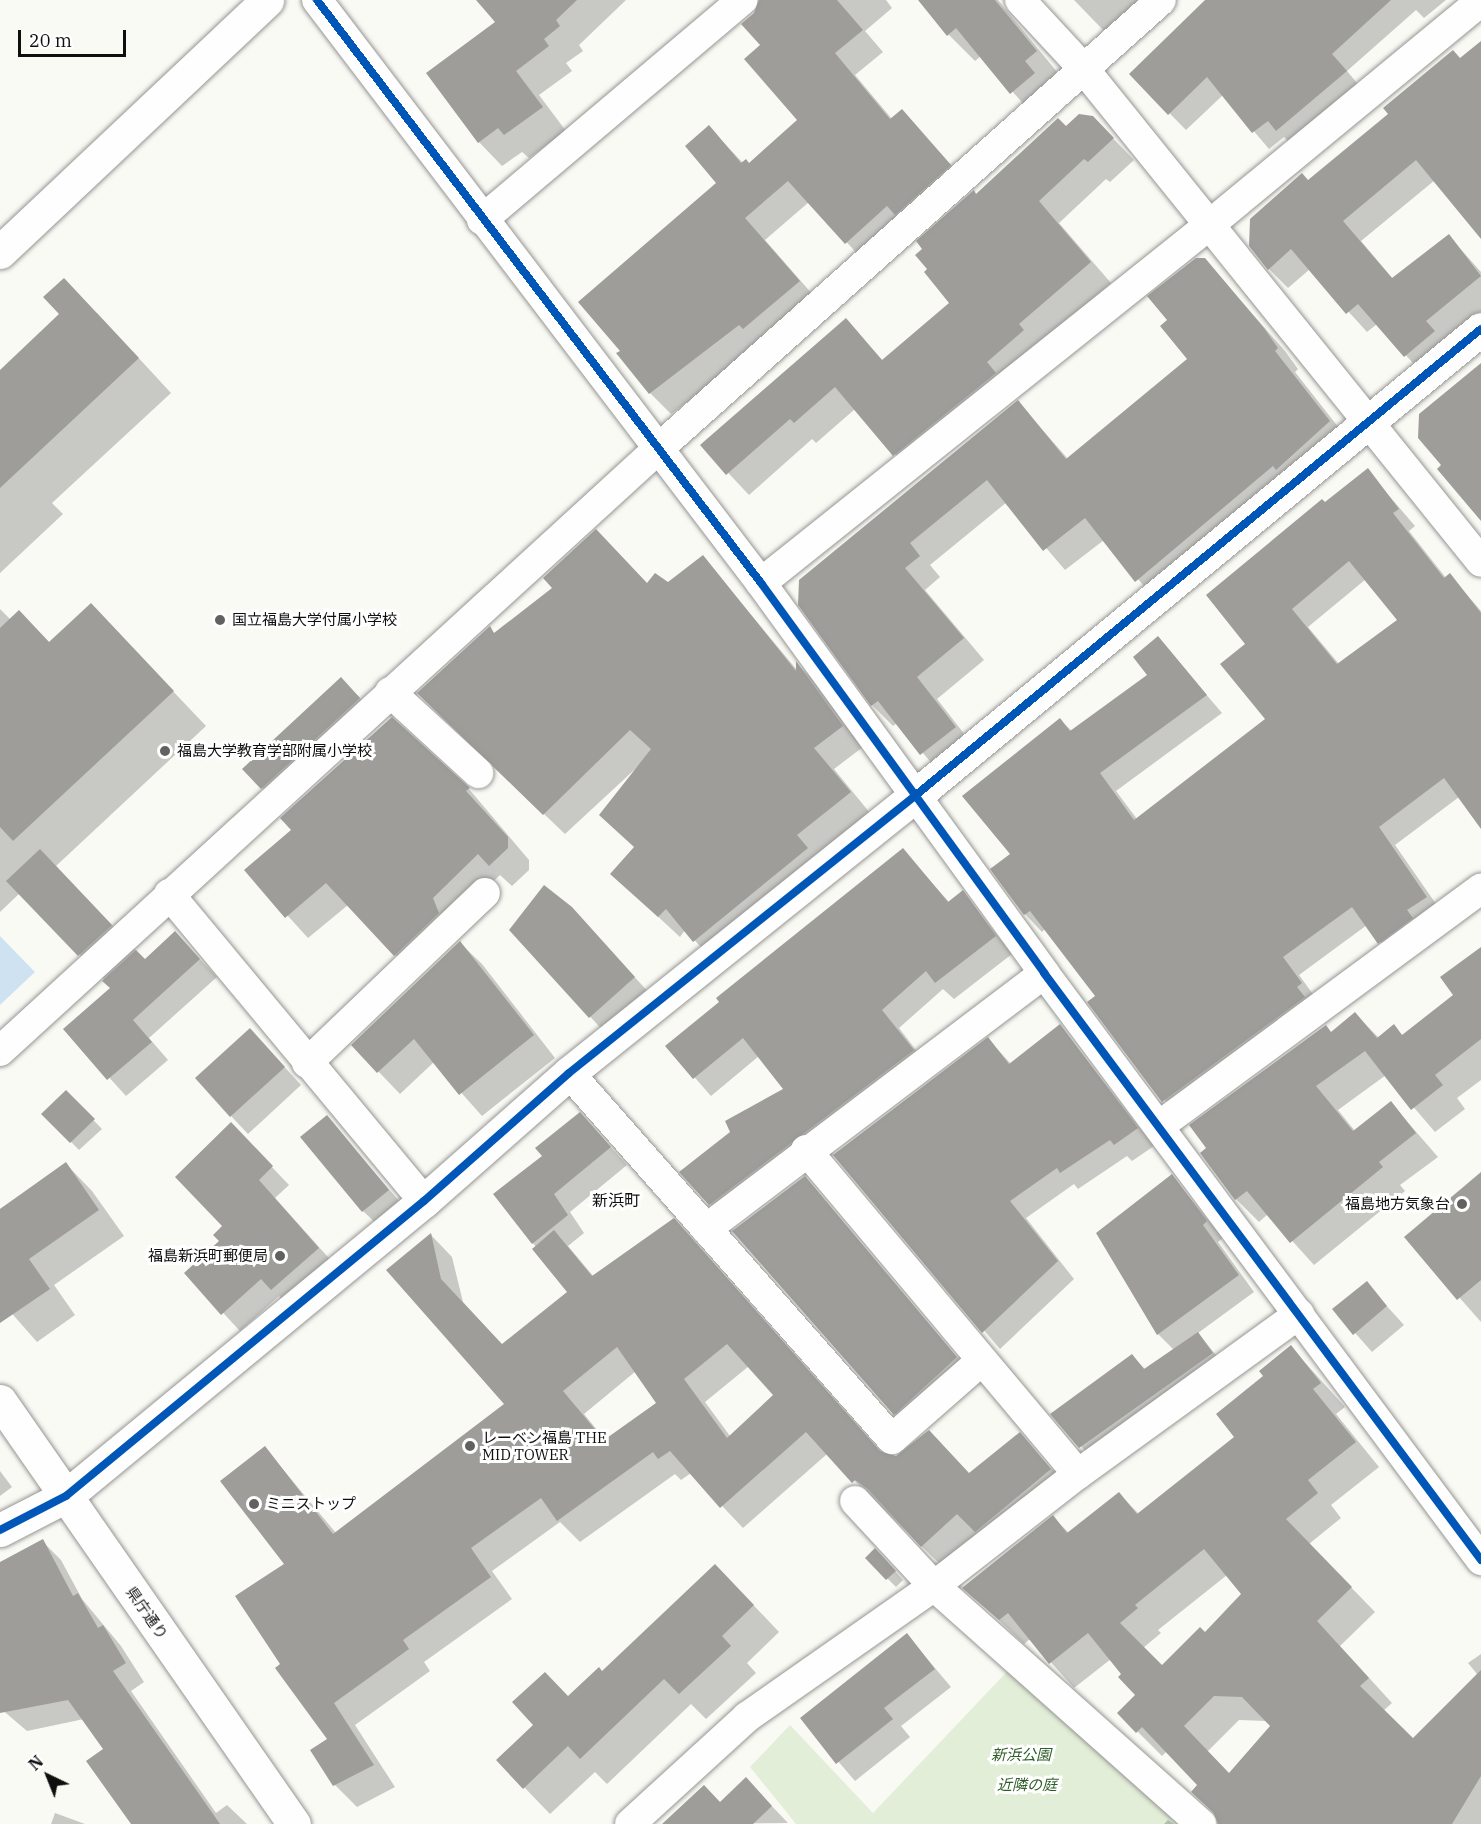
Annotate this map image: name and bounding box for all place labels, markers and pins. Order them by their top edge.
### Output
place label: 国立福島大学付属小学校 [232,611,397,629]
marker: 国立福島大学付属小学校 [213,613,227,627]
place label: 福島大学教育学部附属小学校 [177,742,372,760]
marker: 福島大学教育学部附属小学校 [158,744,172,758]
place label: 福島地方気象台 [1345,1195,1450,1213]
marker: 福島地方気象台 [1455,1197,1469,1211]
place label: 福島新浜町郵便局 [148,1247,268,1265]
marker: 福島新浜町郵便局 [273,1249,287,1263]
place label: レーベン福島 THE MID TOWER [482,1428,607,1463]
marker: レーベン福島 THE MID TOWER [463,1439,477,1453]
place label: ミニストップ [266,1495,356,1513]
marker: ミニストップ [247,1497,261,1511]

